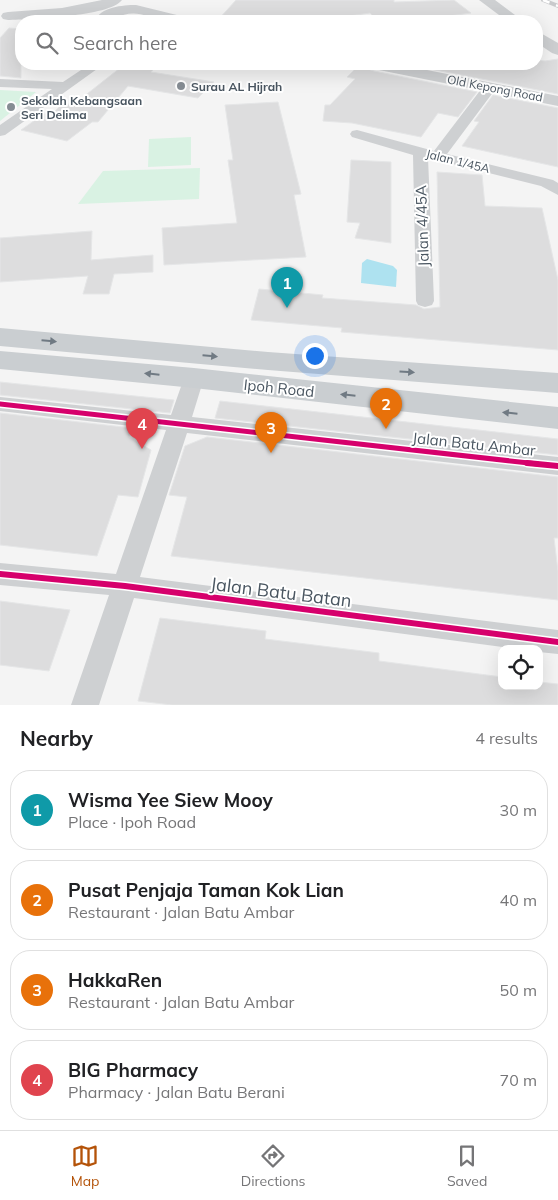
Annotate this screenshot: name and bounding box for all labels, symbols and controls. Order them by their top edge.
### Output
search box [15,15,543,70]
icon: search [33,29,61,57]
text: Search here [73,31,177,55]
street label: Old Kepong Road [446,71,544,105]
place label: Surau AL Hijrah [191,79,282,94]
marker: Surau AL Hijrah [175,80,187,92]
place label: Sekolah Kebangsaan Seri Delima [21,93,142,122]
marker: Sekolah Kebangsaan Seri Delima [5,101,17,113]
street label: Jalan 1/45A [425,146,492,176]
street label: Jalan 4/45A [411,185,433,267]
pin: 1 [271,267,303,308]
one-way arrow [41,338,57,346]
your location [302,343,328,369]
one-way arrow [203,352,219,360]
one-way arrow [400,368,416,376]
one-way arrow [143,370,159,378]
street label: Ipoh Road [243,375,315,401]
pin: 2 [370,388,402,429]
one-way arrow [340,391,356,399]
pin: 4 [126,408,158,449]
one-way arrow [501,409,517,417]
pin: 3 [255,412,287,453]
street label: Jalan Batu Ambar [411,428,537,460]
street label: Jalan Batu Batan [209,572,353,612]
map controls [498,645,543,690]
button: locate [498,645,543,690]
text: Nearby [20,725,93,751]
text: 4 results [475,728,538,748]
text: Wisma Yee Siew Mooy [68,788,273,812]
text: 1 [32,800,42,820]
text: 30 m [500,800,537,820]
text: Place · Ipoh Road [68,812,196,832]
text: Pusat Penjaja Taman Kok Lian [68,878,344,902]
text: 2 [32,890,42,910]
text: 40 m [500,890,537,910]
text: Restaurant · Jalan Batu Ambar [68,902,294,922]
text: HakkaRen [68,968,162,992]
text: 3 [32,980,42,1000]
text: 50 m [500,980,537,1000]
text: Restaurant · Jalan Batu Ambar [68,992,294,1012]
text: BIG Pharmacy [68,1058,198,1082]
text: 4 [32,1070,42,1090]
text: 70 m [500,1070,537,1090]
text: Pharmacy · Jalan Batu Berani [68,1082,285,1102]
tab: Map [71,1142,99,1190]
tab: Directions [241,1142,306,1190]
tab: Saved [447,1142,487,1190]

